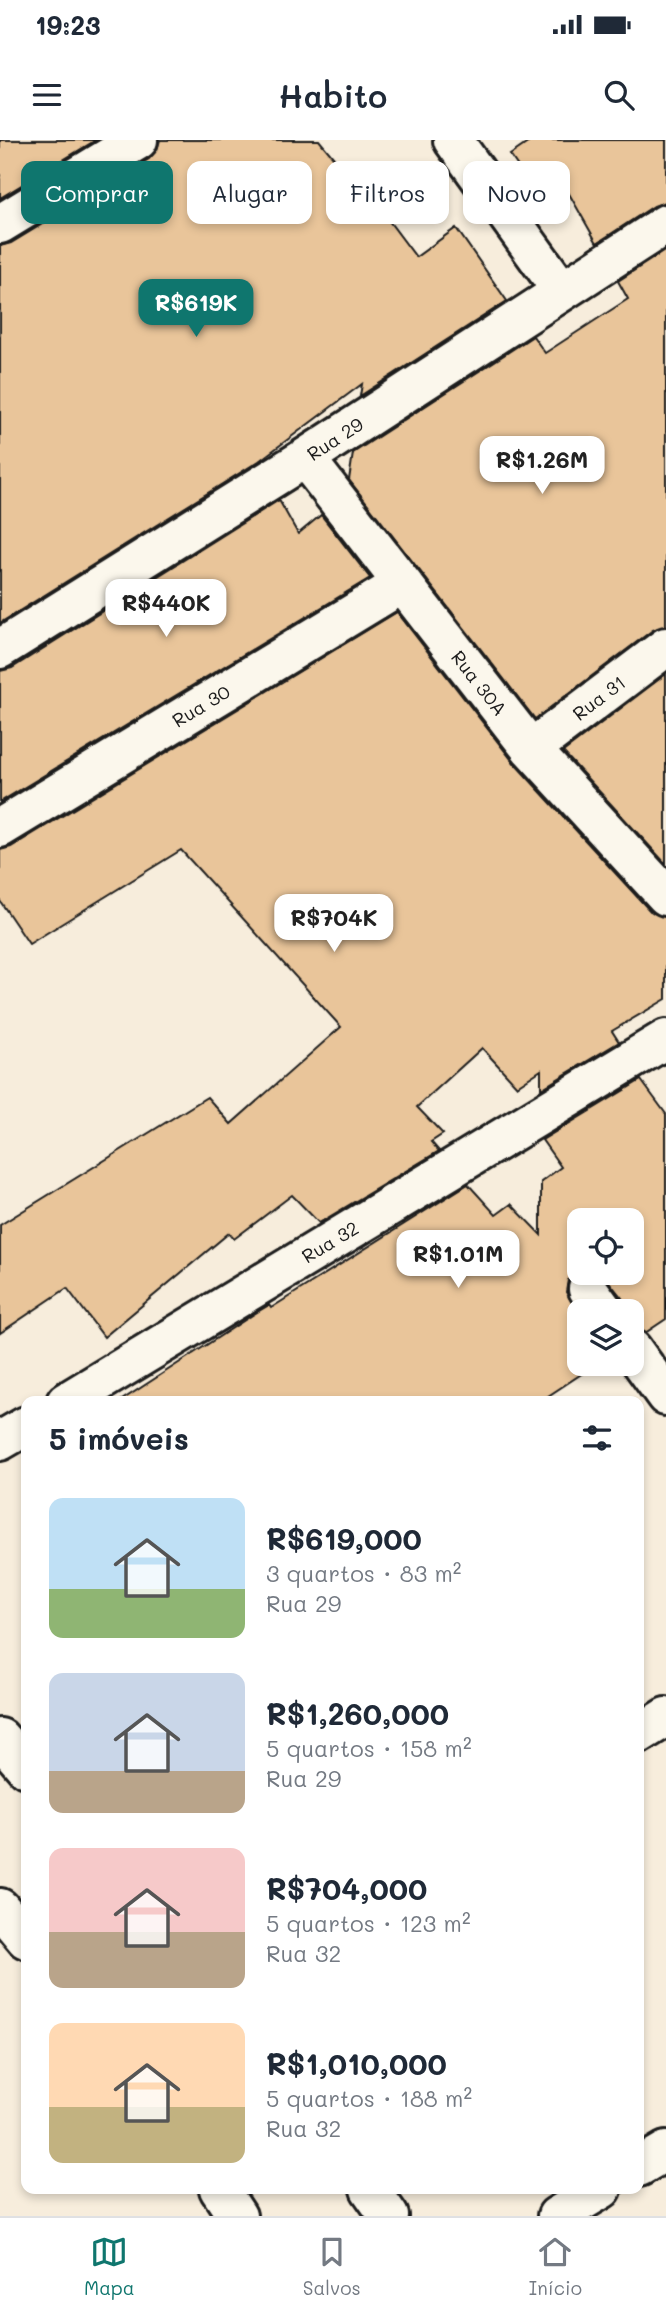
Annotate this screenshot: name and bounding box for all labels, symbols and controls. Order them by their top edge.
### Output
text: 19:23 [35,8,101,42]
text: Habito [279,74,387,116]
icon: menu [28,76,66,114]
icon: search [600,76,638,114]
chip: Comprar [21,161,173,224]
chip: Alugar [187,161,312,224]
chip: Filtros [326,161,449,224]
chip: Novo [463,161,570,224]
pin: R$619K [139,280,253,339]
text: R$619K [154,287,238,317]
street label: Rua 29 [302,411,368,466]
pin: R$1.26M [477,436,607,496]
text: R$1.26M [496,444,588,474]
pin: R$440K [109,580,223,639]
text: R$440K [121,587,211,617]
street label: Rua 30A [446,645,513,721]
street label: Rua 31 [567,670,630,726]
street label: Rua 30 [167,678,235,733]
pin: R$704K [277,894,391,954]
text: R$704K [290,902,378,932]
map controls [567,1208,644,1376]
button: locate [567,1208,644,1285]
street label: Rua 32 [297,1215,363,1268]
pin: R$1.01M [393,1230,523,1290]
text: R$1.01M [413,1238,504,1268]
button: layers [567,1299,644,1376]
text: 5 imóveis [49,1418,189,1458]
icon: filters [578,1419,616,1457]
text: R$619,000 [266,1518,422,1558]
icon: home [105,1526,189,1610]
text: 3 quartos · 83 m² [266,1558,462,1588]
text: Rua 29 [266,1588,341,1618]
text: R$1,260,000 [266,1693,449,1733]
icon: home [105,1701,189,1785]
text: 5 quartos · 158 m² [266,1733,472,1763]
text: Rua 29 [266,1763,341,1793]
text: R$704,000 [266,1868,427,1908]
icon: home [105,1876,189,1960]
text: 5 quartos · 123 m² [266,1908,471,1938]
text: Rua 32 [266,1938,341,1968]
text: R$1,010,000 [266,2043,447,2083]
icon: home [105,2051,189,2135]
text: 5 quartos · 188 m² [266,2083,472,2113]
text: Rua 32 [266,2113,341,2143]
tab: Mapa [84,2233,135,2300]
tab: Salvos [303,2233,361,2300]
tab: Início [529,2233,582,2300]

